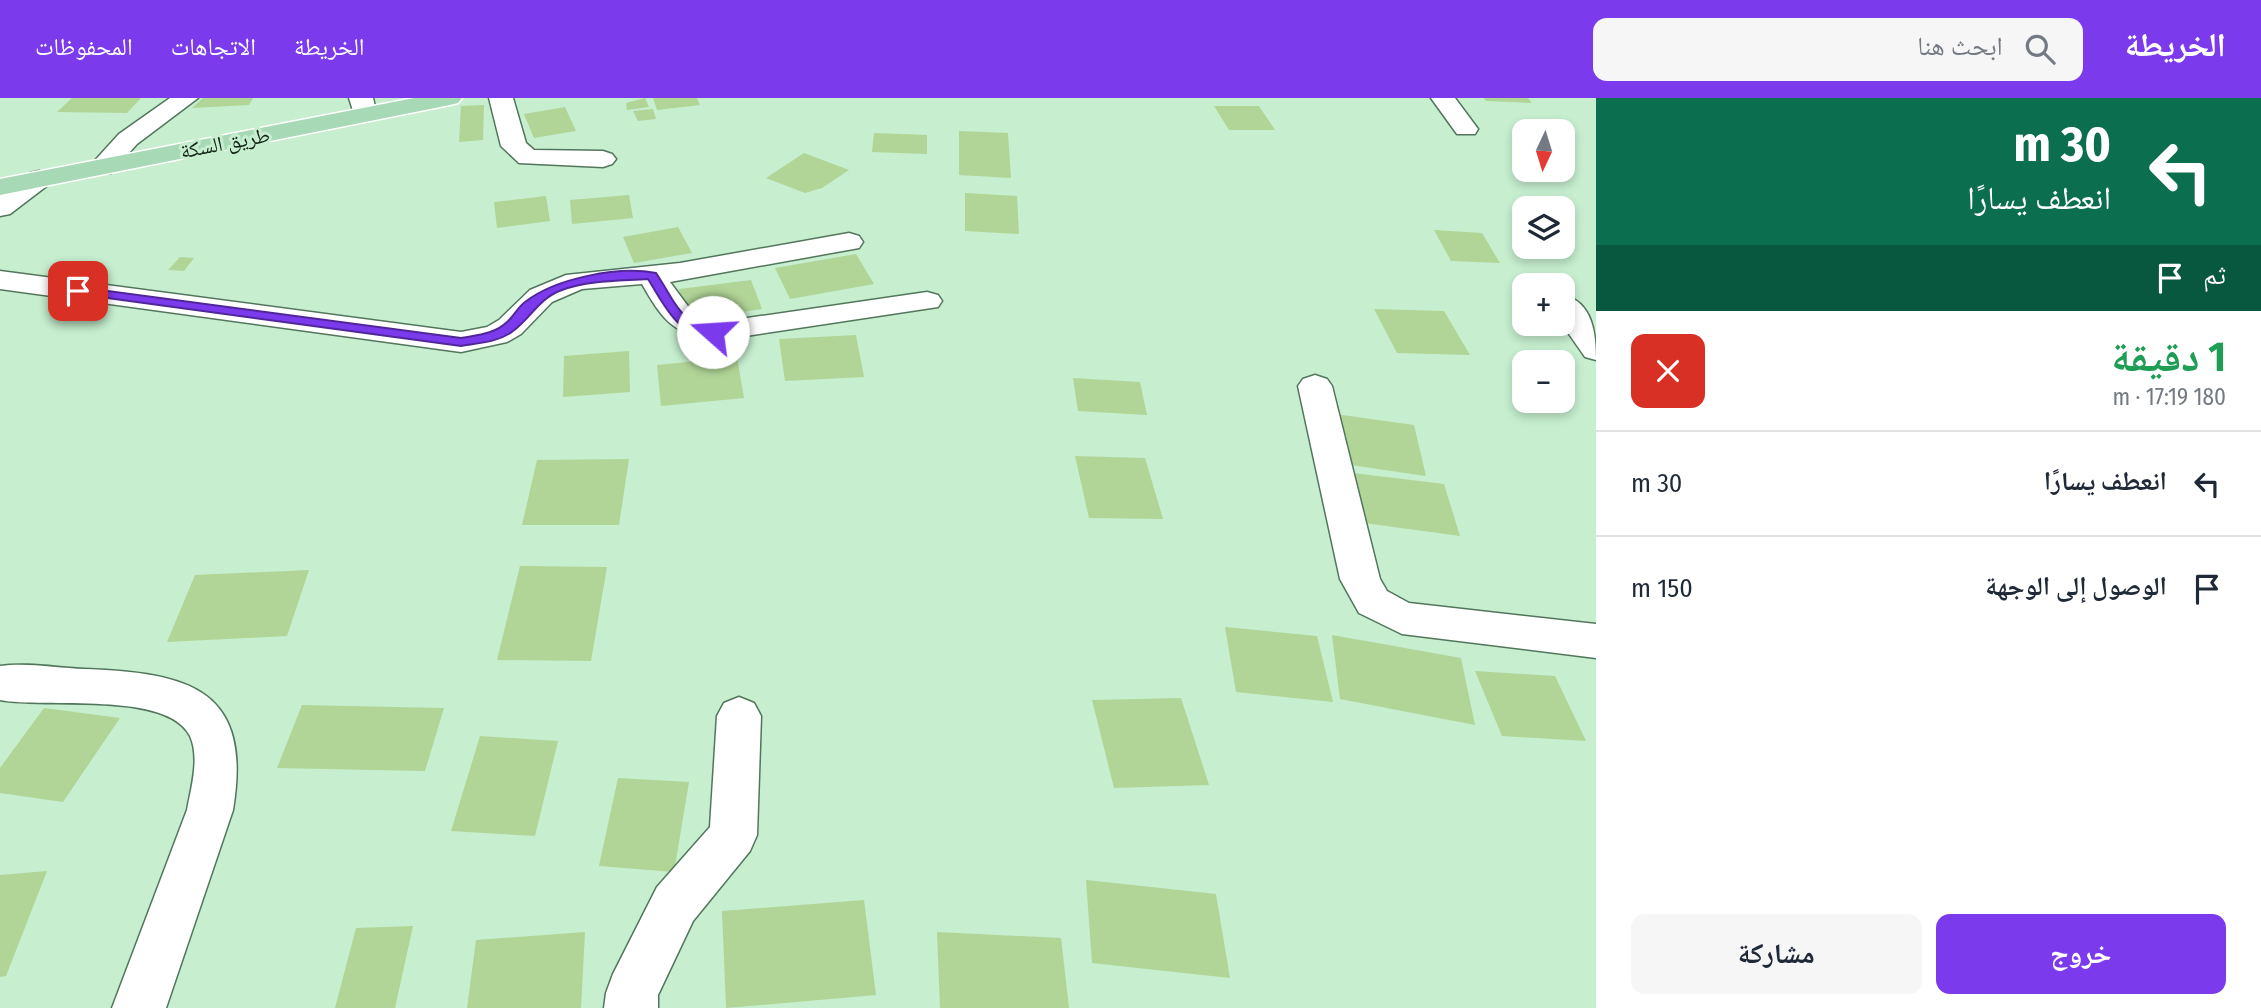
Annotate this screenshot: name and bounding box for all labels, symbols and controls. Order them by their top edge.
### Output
search box [1593,18,2083,81]
text: الخريطة [2125,25,2226,65]
icon: search [2021,30,2059,68]
text: ابحث هنا [1917,31,2003,62]
text: المحفوظات [35,33,133,61]
text: الاتجاهات [171,33,256,61]
text: الخريطة [294,33,365,61]
text: 30 m [2013,115,2111,174]
north arrow [1512,119,1575,182]
map controls [1512,119,1575,413]
street label: طريق السكة [178,122,272,164]
icon: left [2135,126,2226,217]
text: انعطف يسارًا [1967,179,2111,217]
button: layers [1512,196,1575,259]
icon: arrive [2151,259,2189,297]
text: ثم [2203,260,2226,291]
pin [48,261,108,321]
icon: arrive [59,272,97,310]
button: + [1512,273,1575,336]
position arrow [676,295,750,369]
text: 1 دقيقة [2111,332,2226,382]
button: close [1631,334,1705,408]
button: − [1512,350,1575,413]
text: 180 m · 17:19 [2112,383,2226,411]
icon: left [2188,465,2226,503]
text: انعطف يسارًا [2044,466,2167,497]
text: 30 m [1631,468,1682,499]
icon: arrive [2188,570,2226,608]
text: الوصول إلى الوجهة [1985,571,2167,602]
text: 150 m [1631,573,1693,604]
button: مشاركة [1631,914,1922,994]
button: خروج [1936,914,2226,994]

